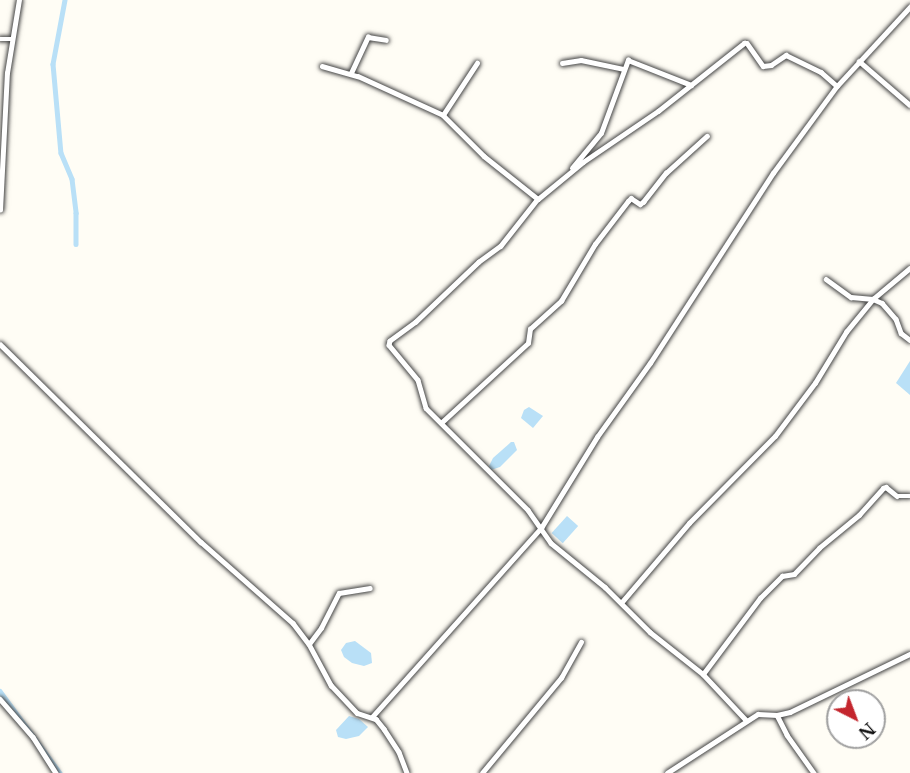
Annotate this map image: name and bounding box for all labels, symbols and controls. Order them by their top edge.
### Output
north arrow [826,689,886,749]
text: N [854,718,879,743]

